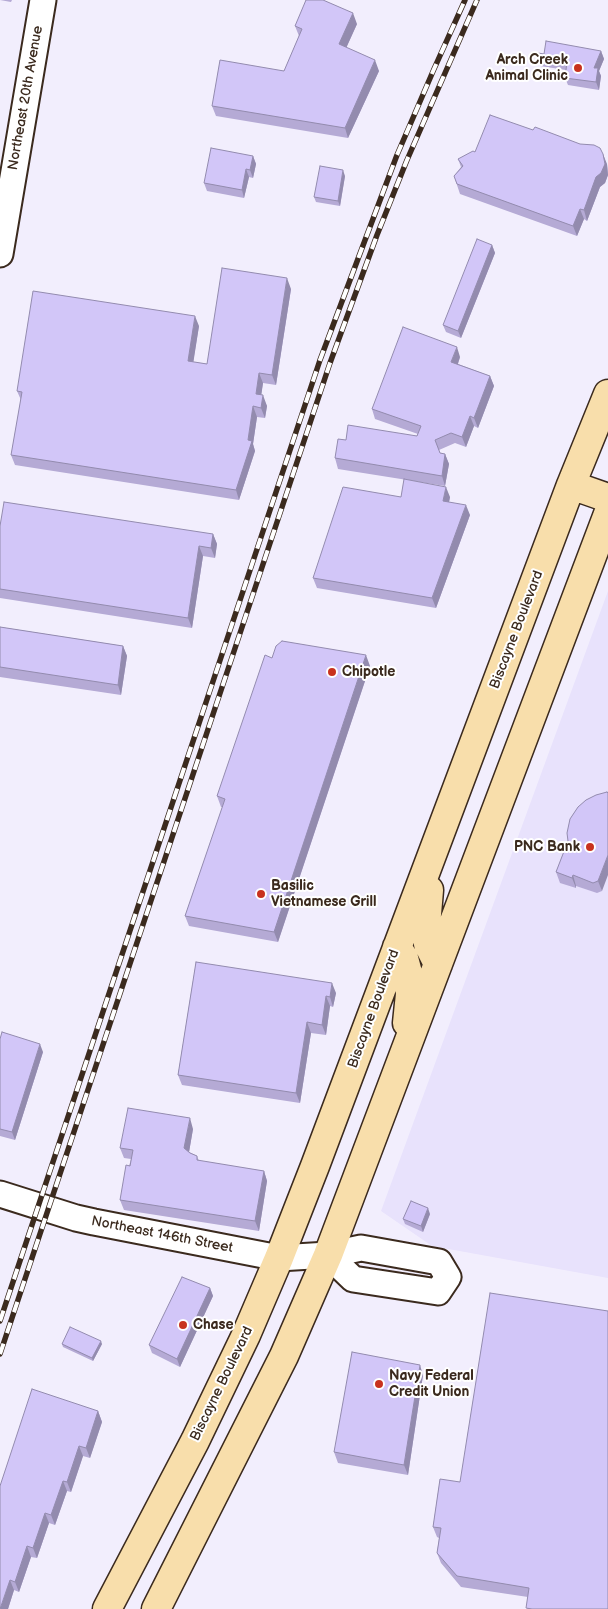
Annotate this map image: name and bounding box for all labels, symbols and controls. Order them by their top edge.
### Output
street label: Northeast 20th Avenue [5,25,47,171]
place label: Arch Creek Animal Clinic [485,52,568,84]
marker: Arch Creek Animal Clinic [572,62,584,74]
street label: Biscayne Boulevard [487,569,547,691]
place label: Chipotle [342,664,395,680]
marker: Chipotle [326,666,338,678]
place label: PNC Bank [514,839,580,855]
marker: PNC Bank [584,841,596,853]
place label: Basilic Vietnamese Grill [271,878,377,910]
marker: Basilic Vietnamese Grill [255,888,267,900]
street label: Biscayne Boulevard [345,947,403,1071]
street label: Northeast 146th Street [90,1213,234,1257]
place label: Chase [193,1317,234,1333]
marker: Chase [177,1319,189,1331]
street label: Biscayne Boulevard [187,1324,257,1444]
place label: Navy Federal Credit Union [389,1368,474,1400]
marker: Navy Federal Credit Union [373,1378,385,1390]

